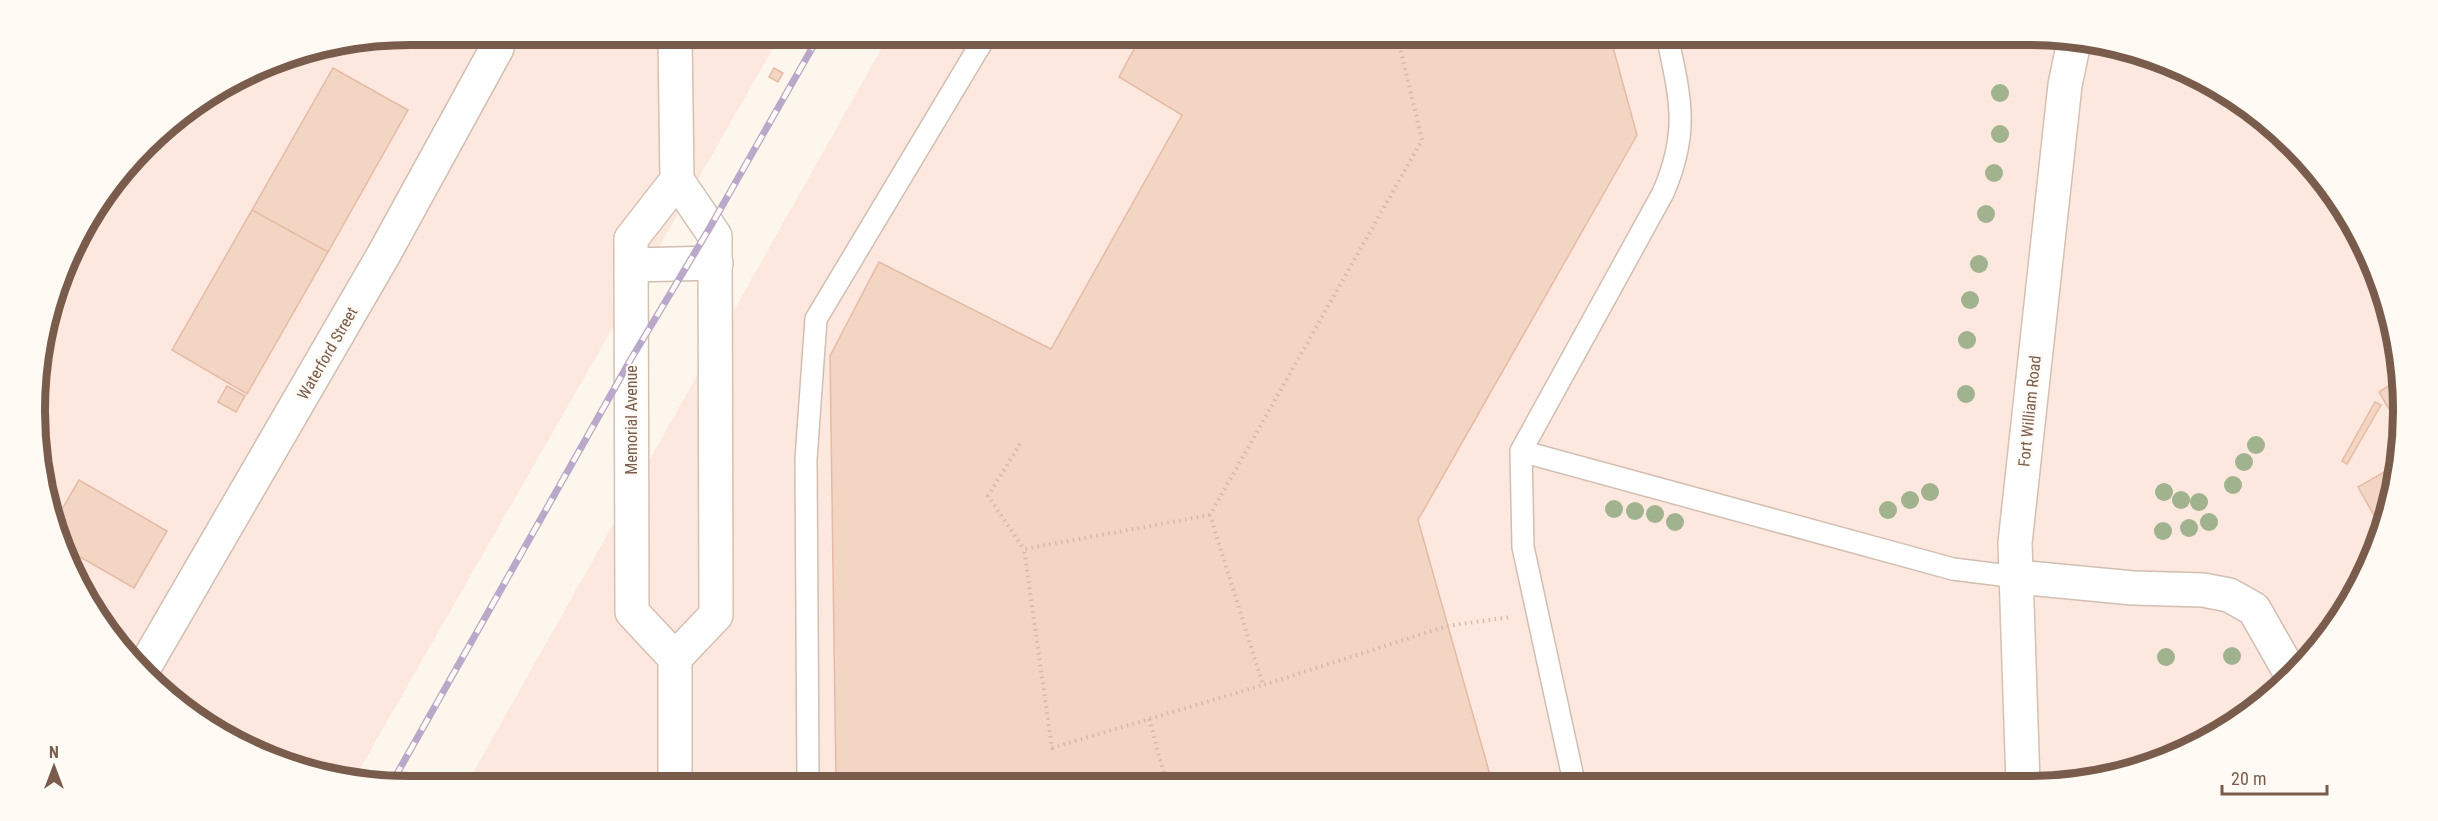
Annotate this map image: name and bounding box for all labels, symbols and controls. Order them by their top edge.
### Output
street label: Waterford Street [293,303,362,403]
street label: Fort William Road [2014,355,2045,468]
street label: Memorial Avenue [622,365,641,475]
north arrow [24,737,84,797]
text: N [49,743,59,762]
scale bar [2222,758,2327,796]
text: 20 m [2231,768,2266,789]

